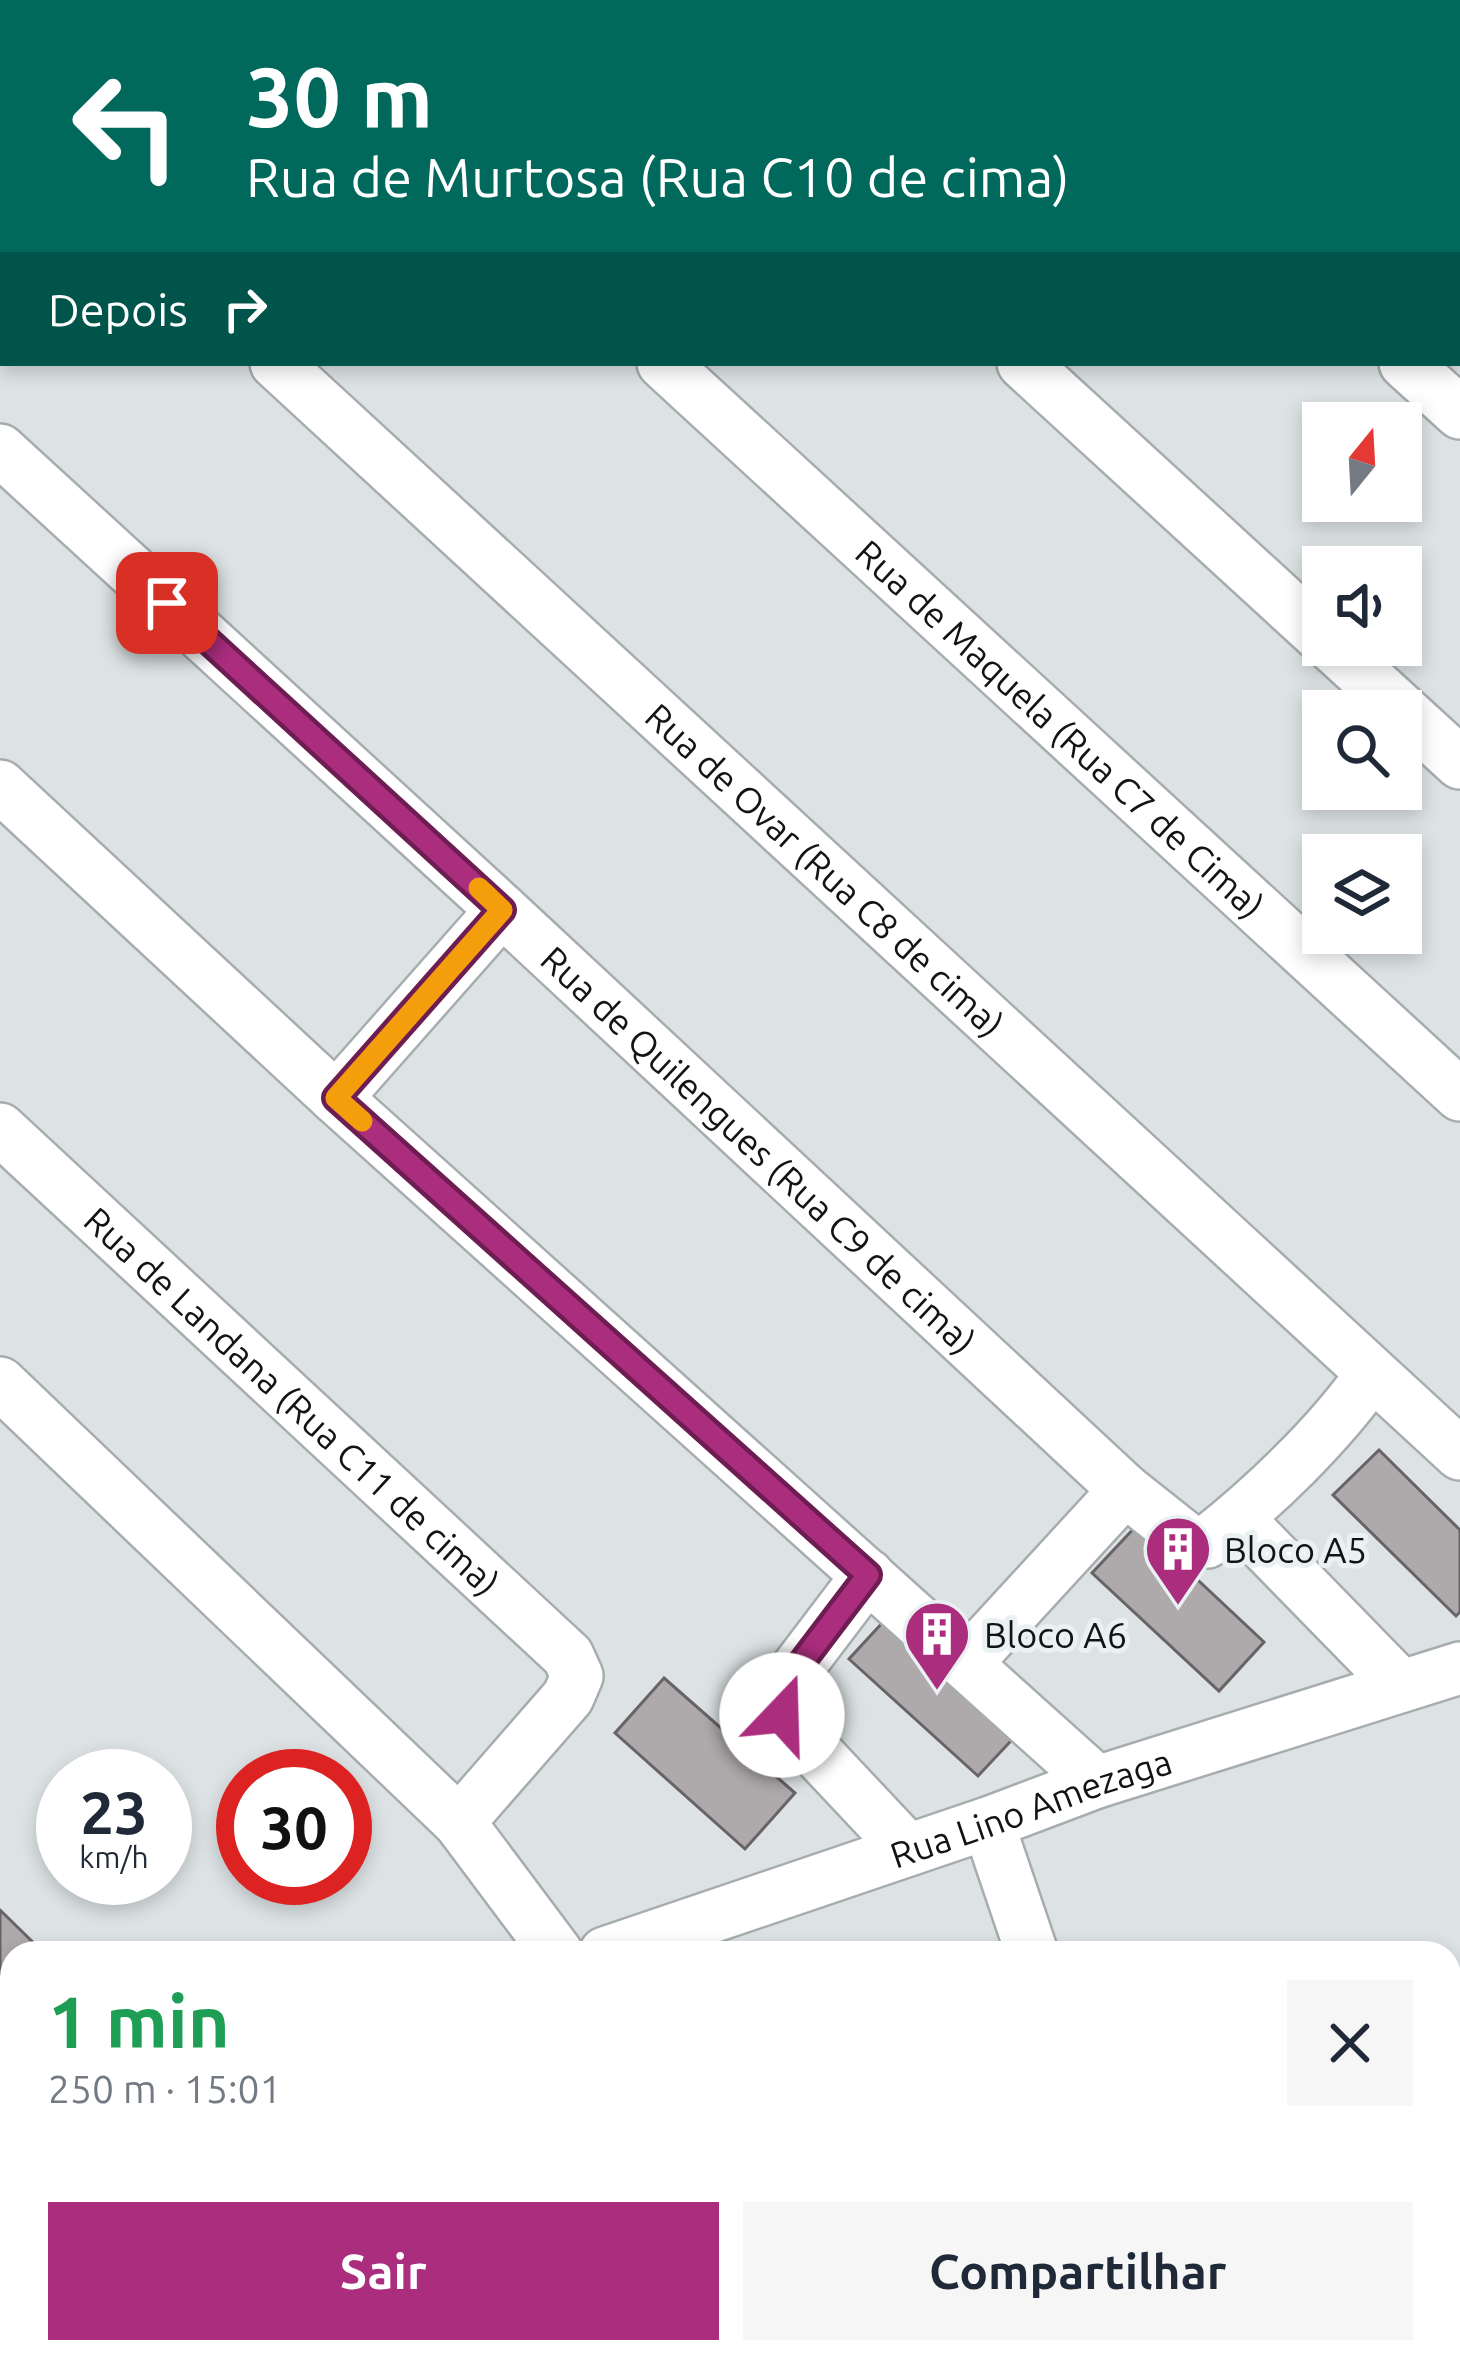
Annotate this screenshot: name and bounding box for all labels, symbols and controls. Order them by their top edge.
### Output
icon: left [48,48,204,204]
text: 30 m [246,49,433,143]
text: Rua de Murtosa (Rua C10 de cima) [246,147,1069,207]
icon: right [212,276,278,342]
text: Depois [48,284,188,335]
north arrow [1302,402,1422,522]
map controls [1302,402,1422,954]
street label: Rua de Maquela (Rua C7 de Cima) [848,531,1273,926]
button: sound [1302,546,1422,666]
pin [116,552,218,654]
icon: arrive [134,570,200,636]
button: search [1302,690,1422,810]
street label: Rua de Ovar (Rua C8 de cima) [638,694,1013,1044]
button: layers [1302,834,1422,954]
street label: Rua de Quilengues (Rua C9 de cima) [534,937,984,1361]
street label: Rua de Landana (Rua C11 de cima) [77,1198,508,1603]
building icon: Bloco A5 [1143,1514,1213,1608]
place label: Bloco A5 [1224,1529,1367,1570]
building icon: Bloco A6 [902,1599,972,1693]
place label: Bloco A6 [984,1614,1127,1655]
position arrow [719,1652,845,1778]
street label: Rua Lino Amezaga [885,1739,1176,1875]
speed limit sign: 30 [216,1749,372,1905]
text: 23 [80,1778,148,1845]
text: km/h [79,1840,149,1874]
button: close [1287,1980,1413,2106]
text: 1 min [48,1981,230,2062]
text: 250 m · 15:01 [48,2067,282,2110]
button: Sair [48,2202,719,2340]
button: Compartilhar [743,2202,1413,2340]

